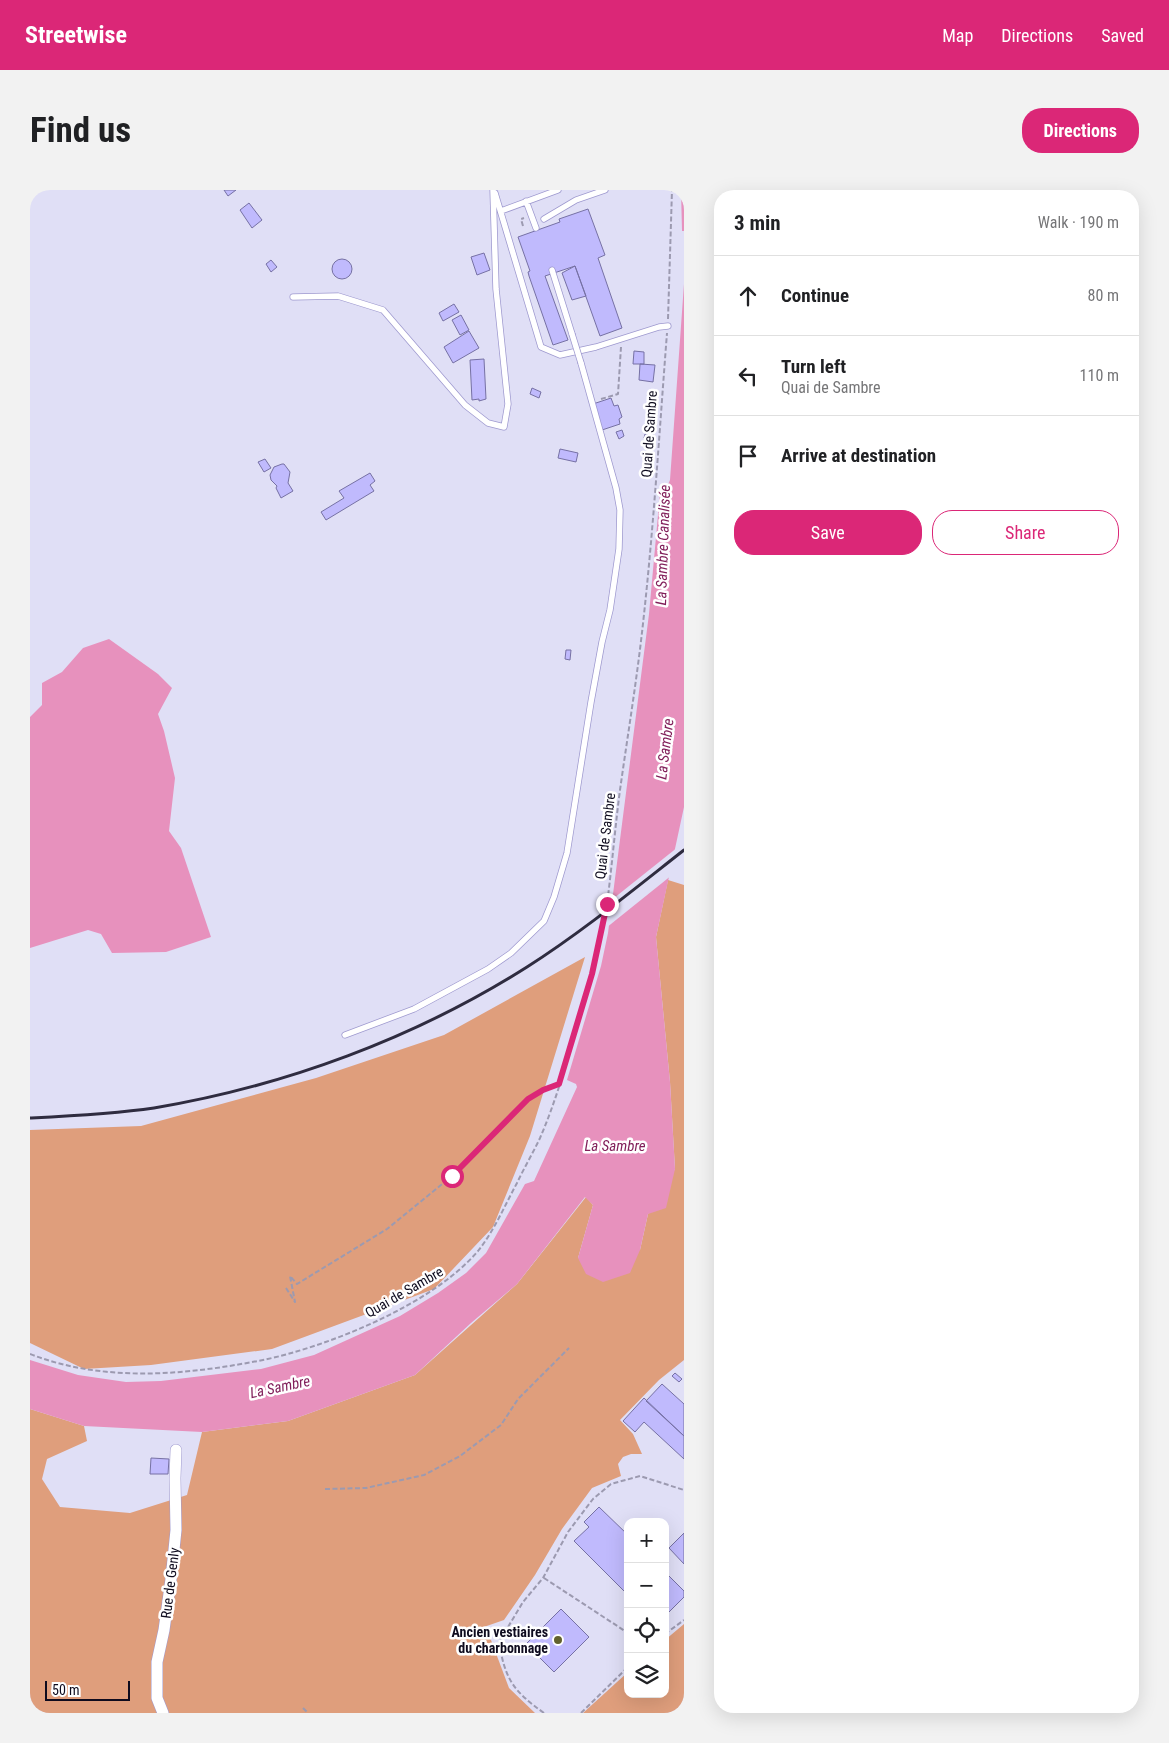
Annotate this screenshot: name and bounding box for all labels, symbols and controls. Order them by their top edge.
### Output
text: Streetwise [25,21,127,49]
text: Map [942,25,973,46]
text: Directions [1001,25,1073,46]
text: Saved [1101,25,1144,46]
button: Directions [1022,108,1139,153]
text: Find us [30,110,131,151]
text: 3 min [734,211,781,235]
text: Walk · 190 m [1038,213,1119,232]
icon: ahead [734,282,762,310]
text: Continue [781,284,849,307]
text: 80 m [1087,286,1119,305]
text: Turn left [781,355,846,378]
icon: left [734,362,762,390]
text: 110 m [1080,366,1119,385]
text: Quai de Sambre [781,378,881,397]
street label: Quai de Sambre [638,390,660,478]
icon: arrive [734,442,762,470]
text: Arrive at destination [781,444,936,467]
water label: La Sambre Canalisée [652,484,674,606]
button: Save [734,510,922,555]
button: Share [932,510,1119,555]
water label: La Sambre [652,717,678,780]
street label: Quai de Sambre [592,791,618,880]
route end [596,893,619,916]
water label: La Sambre [584,1137,646,1155]
route start [441,1165,464,1188]
street label: Quai de Sambre [362,1263,446,1321]
water label: La Sambre [248,1372,312,1402]
map controls [624,1518,669,1698]
button: + [624,1518,669,1563]
street label: Rue de Genly [158,1546,182,1619]
button: − [624,1563,669,1608]
button: locate [624,1608,669,1653]
place label: Ancien vestiaires du charbonnage [452,1624,548,1656]
marker: Ancien vestiaires du charbonnage [552,1634,564,1646]
button: layers [624,1653,669,1698]
scale bar [45,1678,130,1701]
text: 50 m [52,1682,80,1698]

